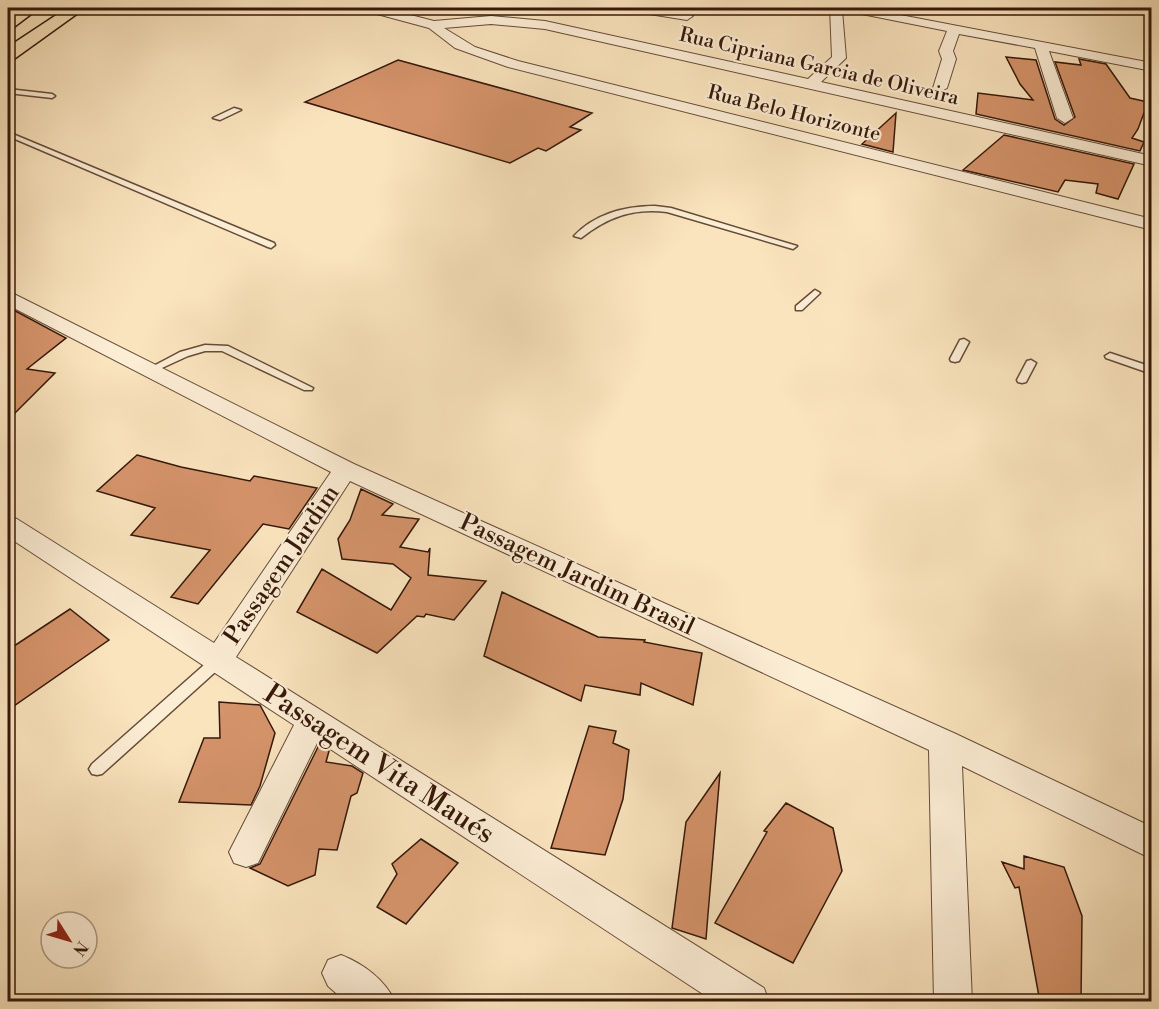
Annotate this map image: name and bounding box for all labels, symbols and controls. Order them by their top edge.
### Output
street label: Rua Cipriana Garcia de Oliveira [677,23,962,112]
street label: Rua Belo Horizonte [705,80,883,148]
street label: Passagem Jardim [218,480,346,650]
street label: Passagem Jardim Brasil [455,507,699,643]
street label: Passagem Vita Maués [257,676,501,852]
north arrow [39,910,99,970]
text: N [68,937,92,960]

